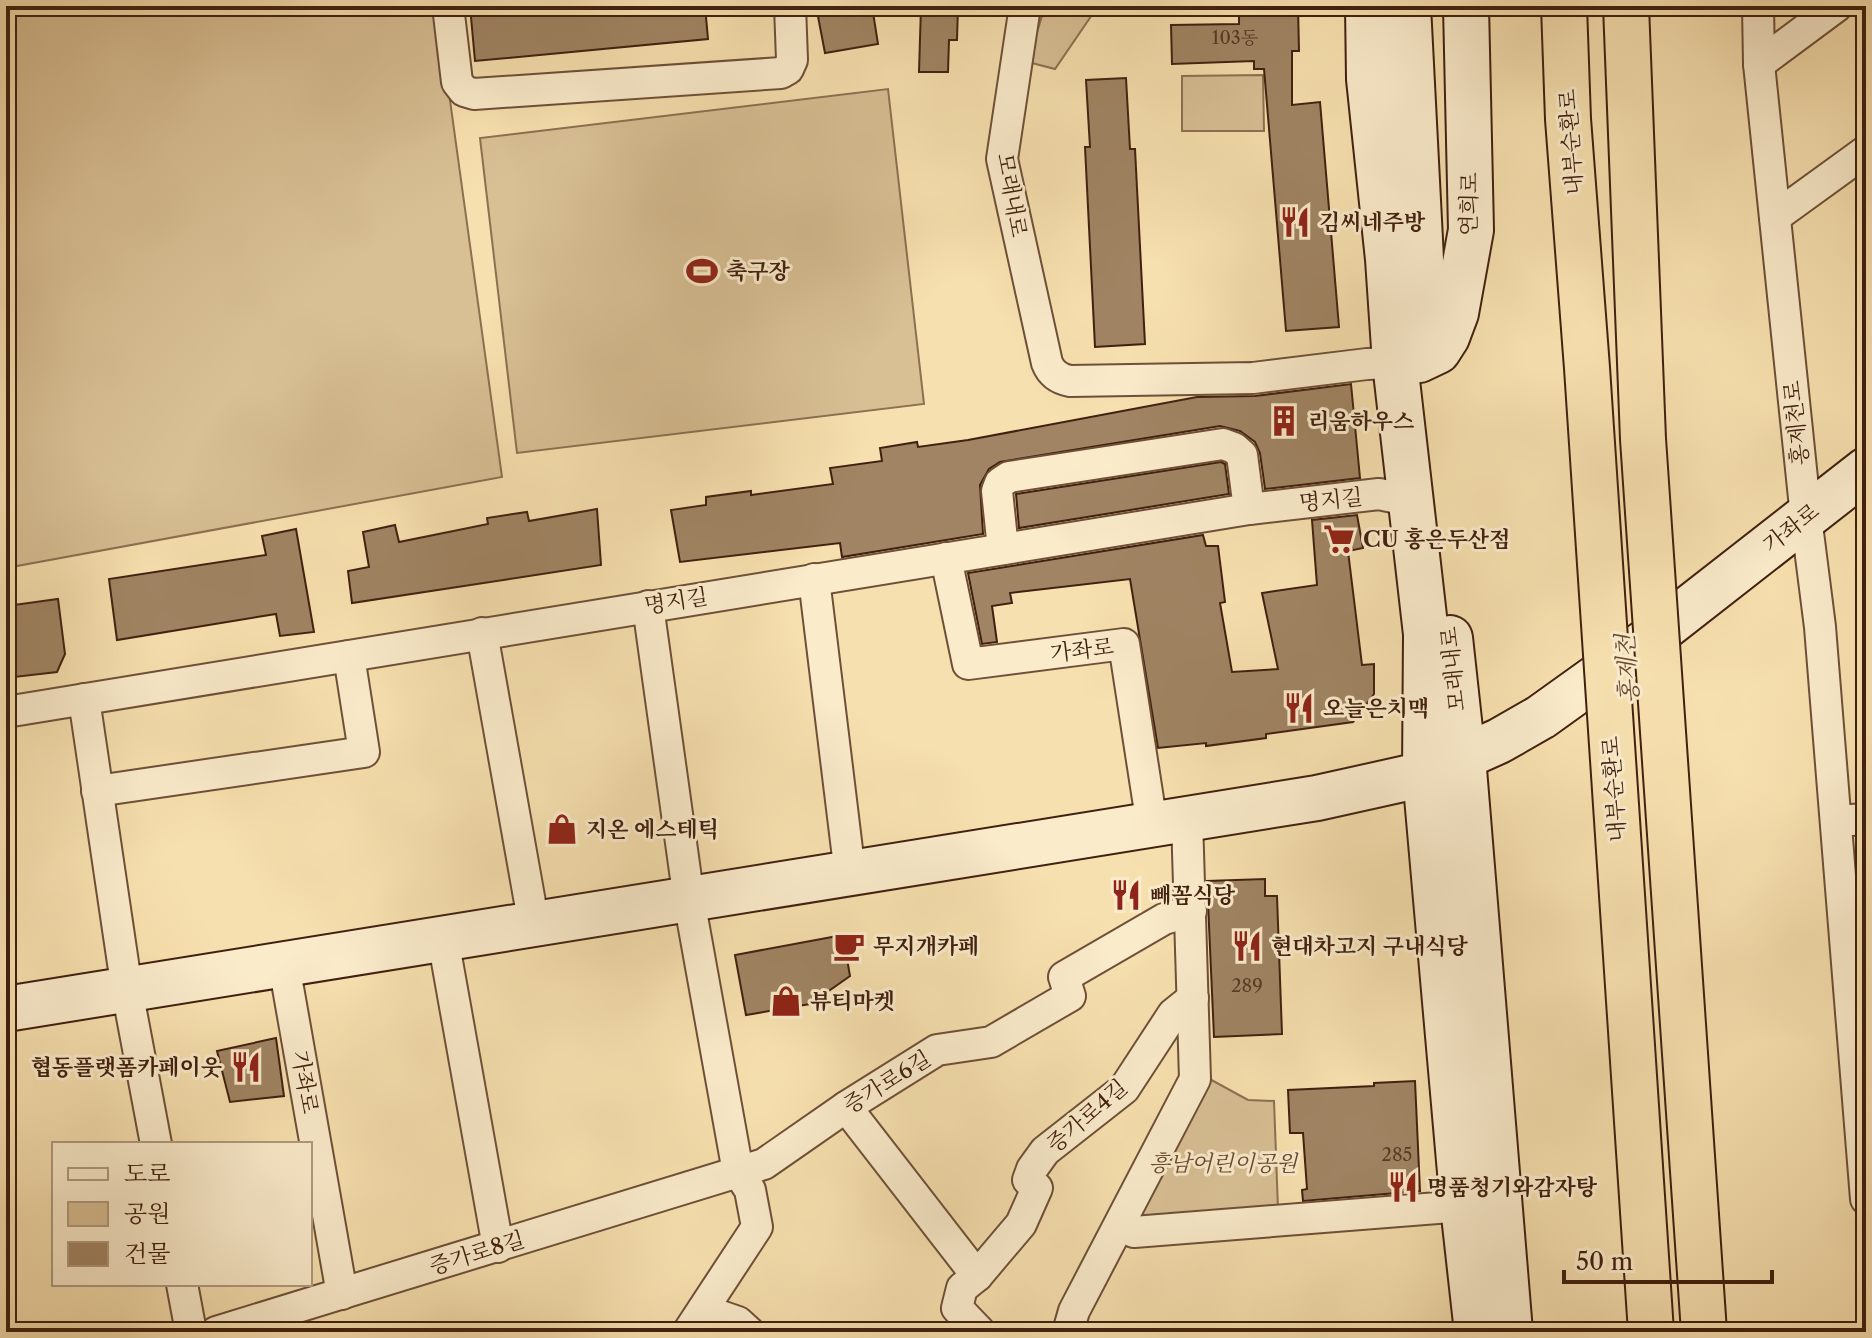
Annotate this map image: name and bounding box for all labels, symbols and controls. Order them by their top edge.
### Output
house number: 103동 [1212,27,1258,49]
street label: 내부순환로 [1554,88,1588,196]
street label: 모래내로 [991,151,1033,239]
street label: 연희로 [1455,172,1483,236]
restaurant icon: 김씨네주방 [1278,205,1312,239]
place label: 김씨네주방 [1319,209,1426,236]
sports icon: 축구장 [685,254,719,288]
place label: 축구장 [726,258,791,285]
street label: 홍제천로 [1778,379,1814,467]
building icon: 리움하우스 [1267,404,1301,438]
place label: 리움하우스 [1308,408,1414,435]
street label: 명지길 [1298,483,1364,517]
street label: 가좌로 [1758,498,1824,558]
supermarket icon: CU 홍은두산점 [1322,522,1356,556]
place label: CU 홍은두산점 [1363,526,1510,553]
street label: 명지길 [642,583,710,619]
street label: 모래내로 [1435,625,1471,713]
water label: 홍제천 [1610,631,1644,705]
street label: 가좌로 [1049,633,1115,667]
restaurant icon: 오늘은치맥 [1282,691,1316,725]
place label: 오늘은치맥 [1323,695,1429,722]
street label: 내부순환로 [1597,735,1631,843]
shop icon: 지온 에스테틱 [545,812,579,846]
place label: 지온 에스테틱 [586,816,719,843]
restaurant icon: 빼꼼식당 [1109,878,1143,912]
place label: 빼꼼식당 [1150,882,1236,909]
cafe icon: 무지개카페 [832,929,866,963]
restaurant icon: 현대차고지 구내식당 [1230,929,1264,963]
place label: 무지개카페 [873,933,979,960]
place label: 현대차고지 구내식당 [1271,933,1469,960]
house number: 289 [1231,975,1263,997]
shop icon: 뷰티마켓 [769,984,803,1018]
place label: 뷰티마켓 [810,988,895,1015]
street label: 증가로6길 [838,1045,936,1119]
street label: 가좌로 [286,1048,324,1116]
restaurant icon: 협동플랫폼카페이웃 [229,1050,263,1084]
place label: 협동플랫폼카페이웃 [31,1054,222,1081]
street label: 증가로4길 [1041,1074,1133,1158]
legend [52,1142,312,1286]
house number: 285 [1382,1144,1412,1166]
park label: 흥남어린이공원 [1149,1150,1299,1177]
text: 도로 [124,1159,170,1188]
restaurant icon: 명품청기와감자탕 [1386,1170,1420,1204]
place label: 명품청기와감자탕 [1427,1174,1598,1201]
text: 공원 [124,1199,170,1228]
street label: 증가로8길 [426,1226,528,1280]
scale bar [1564,1234,1772,1284]
text: 건물 [124,1239,170,1268]
text: 50 m [1576,1247,1633,1276]

